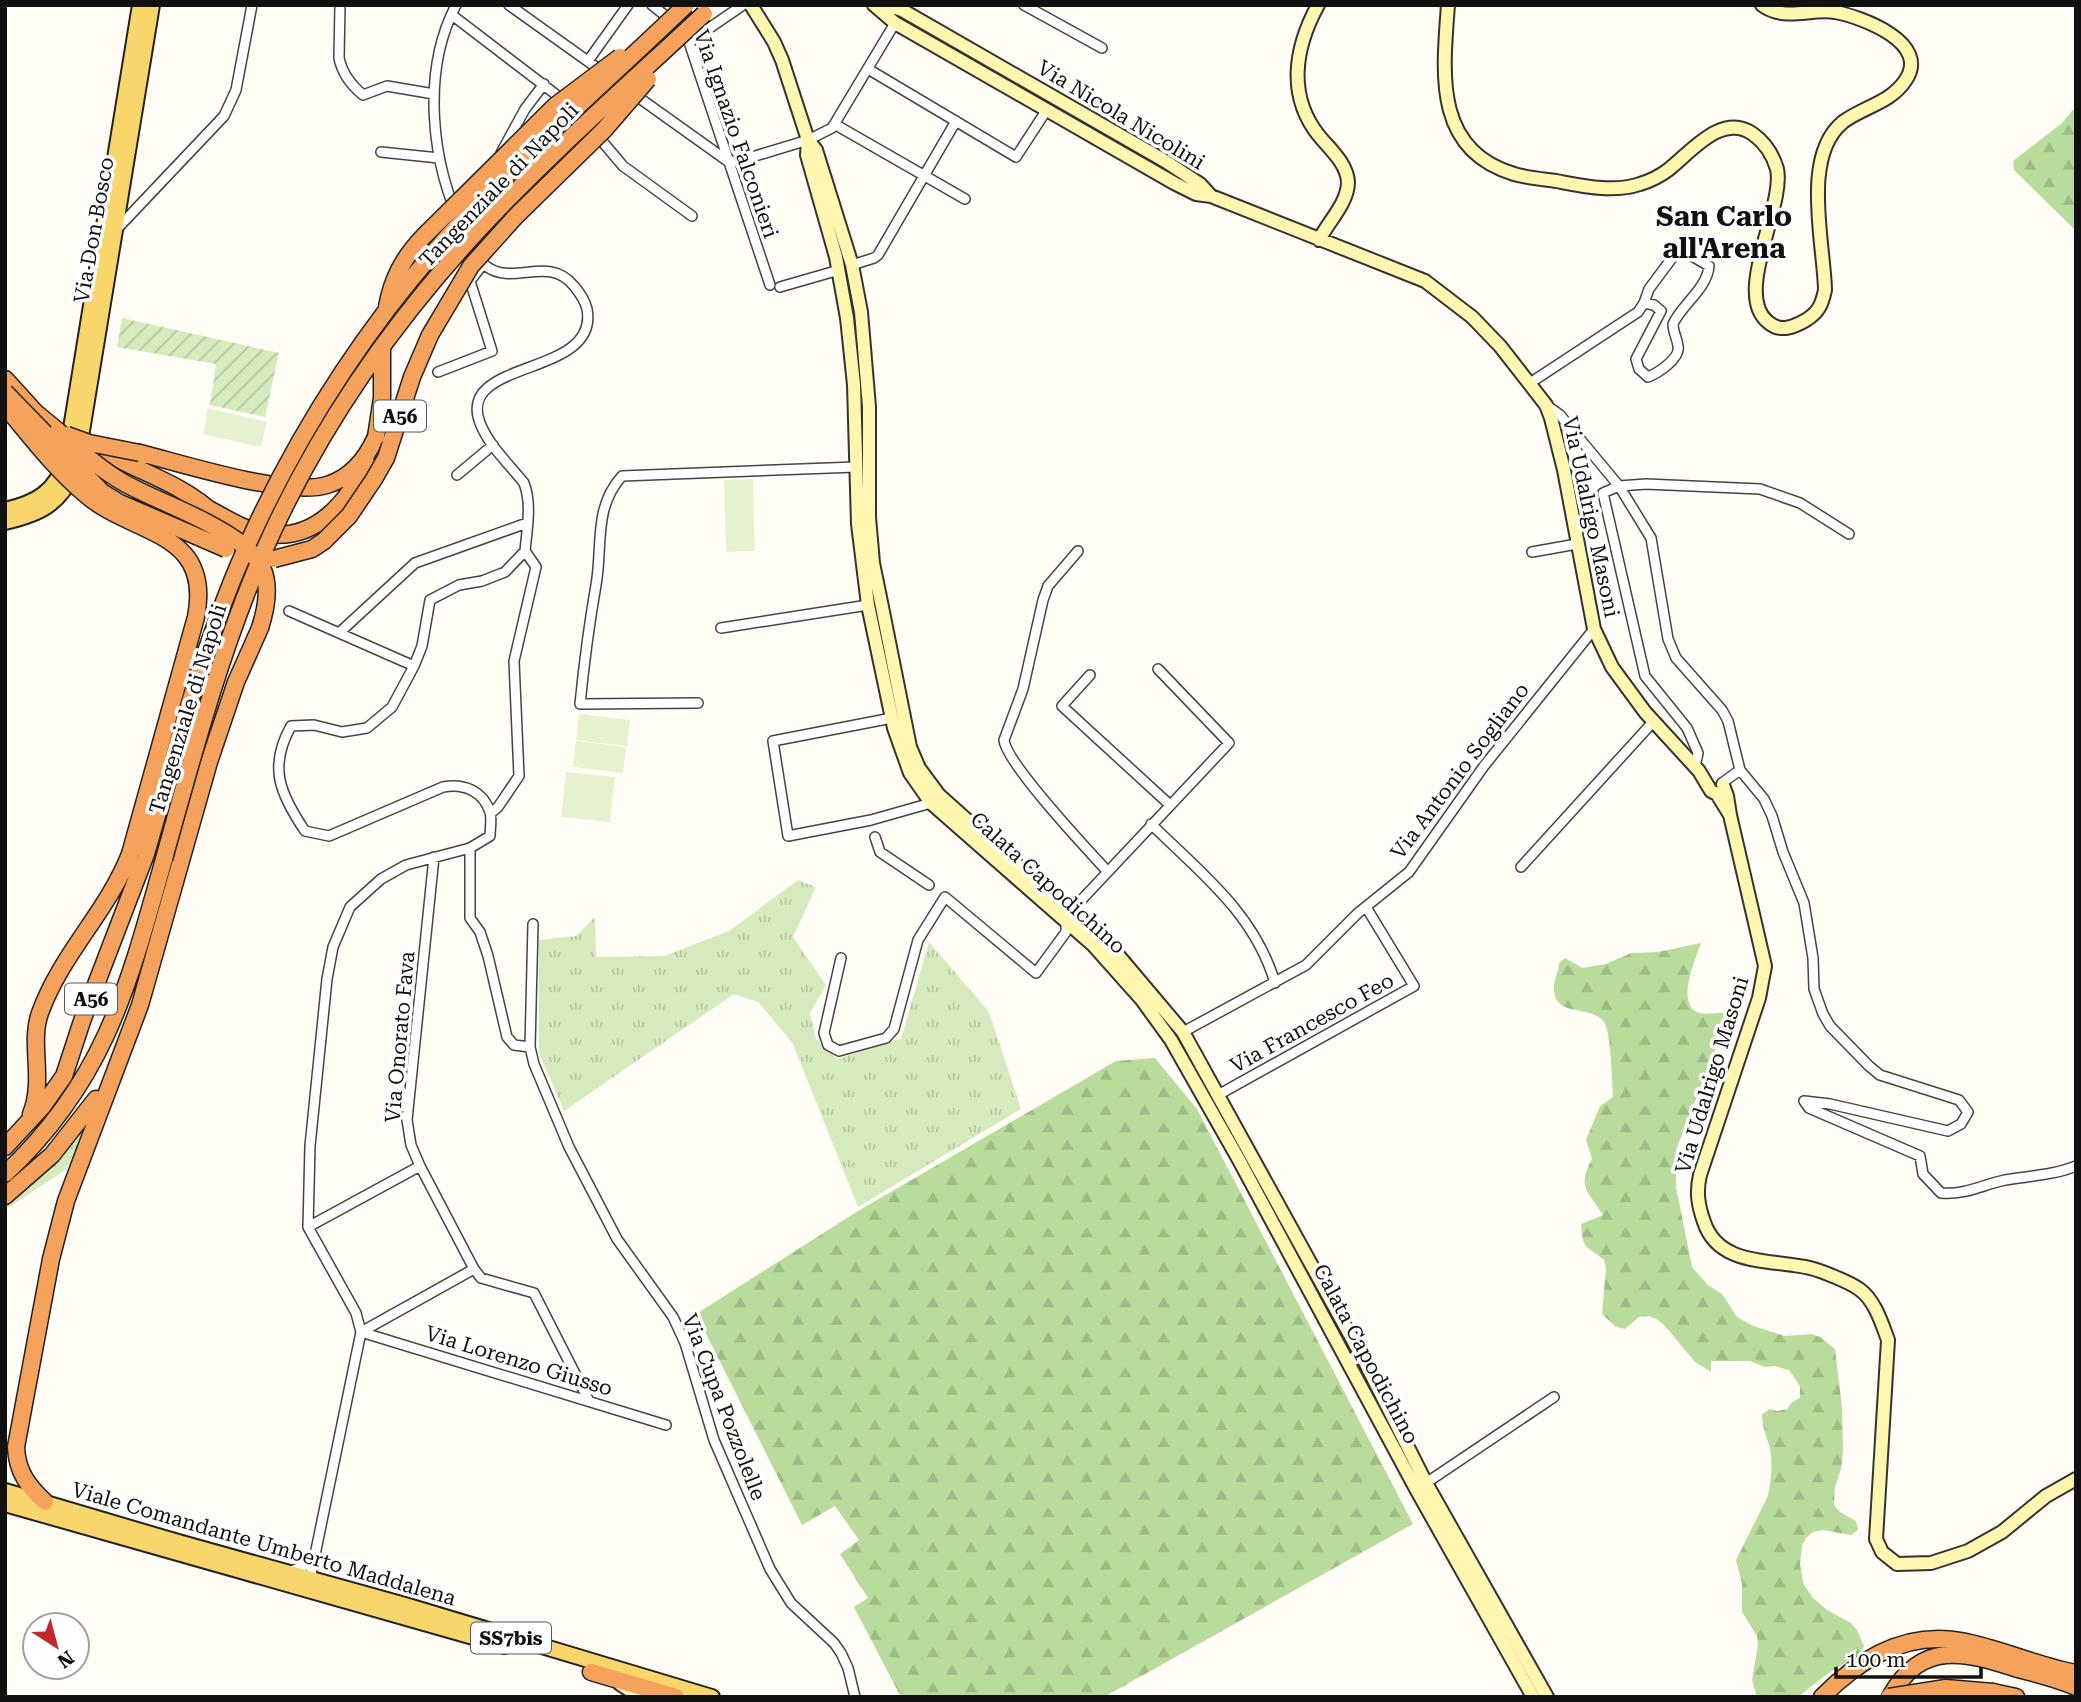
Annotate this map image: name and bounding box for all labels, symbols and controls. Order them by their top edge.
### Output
street label: Via Ignazio Falconieri [689,27,783,242]
street label: Via Nicola Nicolini [1033,56,1209,175]
street label: Tangenziale di Napoli [414,98,584,272]
street label: Via Don Bosco [69,155,119,305]
district label: San Carlo all'Arena [1656,200,1792,265]
road number: A56 [374,400,426,432]
street label: Via Udalrigo Masoni [1558,414,1624,620]
street label: Tangenziale di Napoli [145,601,232,817]
street label: Via Antonio Sogliano [1386,678,1534,864]
street label: Calata Capodichino [966,807,1130,959]
street label: Via Onorato Fava [381,950,420,1124]
street label: Via Francesco Feo [1226,968,1398,1078]
street label: Via Udalrigo Masoni [1671,973,1753,1176]
road number: A56 [65,984,117,1015]
street label: Calata Capodichino [1308,1260,1424,1448]
street label: Via Cupa Pozzolelle [677,1310,771,1504]
street label: Via Lorenzo Giusso [423,1321,615,1401]
street label: Viale Comandante Umberto Maddalena [69,1478,459,1611]
north arrow [21,1611,91,1681]
road number: SS7bis [471,1622,551,1654]
scale bar [1836,1636,1981,1680]
text: N [53,1646,78,1673]
text: 100 m [1846,1648,1906,1672]

